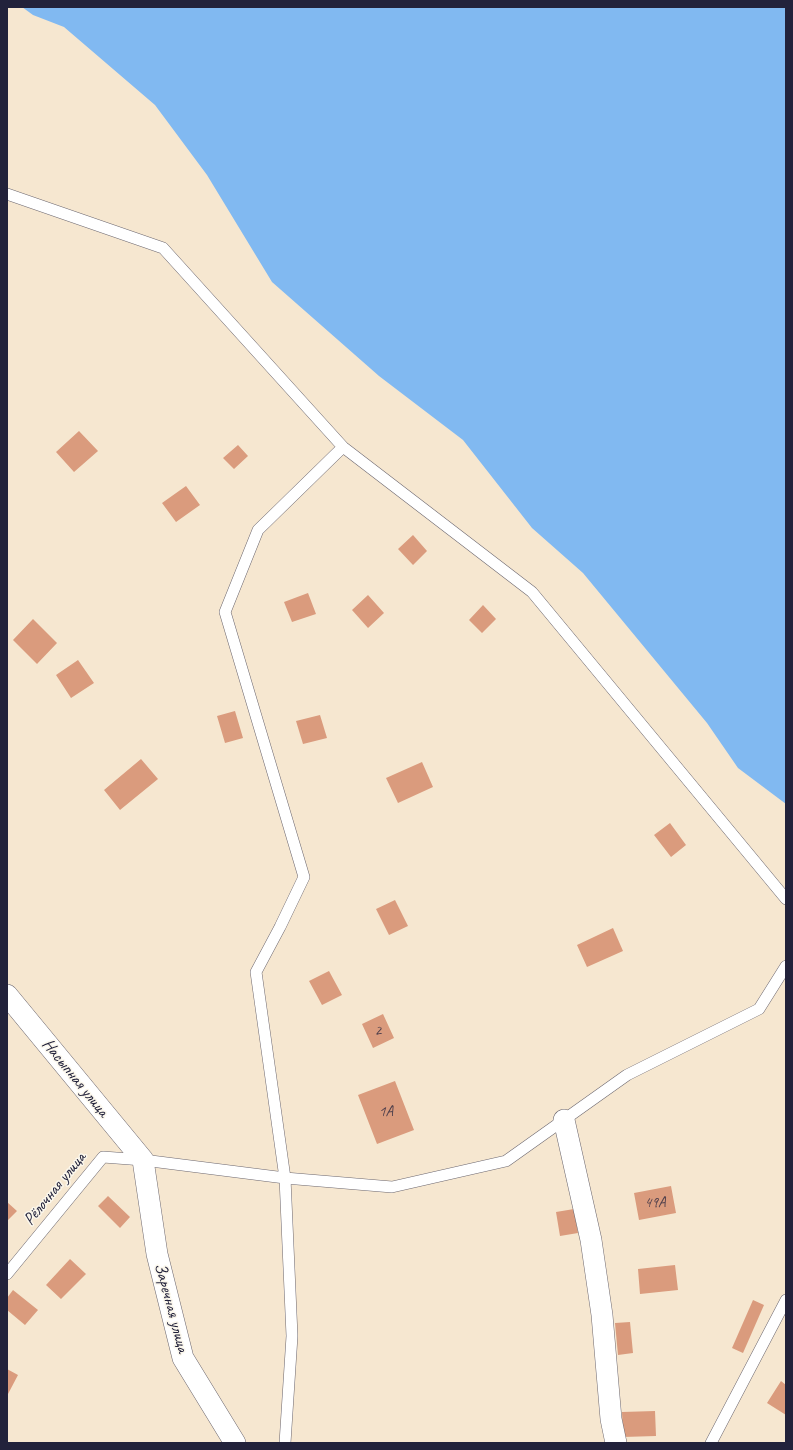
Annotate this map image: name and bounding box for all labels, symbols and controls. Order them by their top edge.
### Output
house number: 2 [375,1022,381,1040]
street label: Насыпная улица [37,1035,113,1121]
house number: 1А [379,1103,393,1121]
street label: Рёлочная улица [19,1148,91,1230]
house number: 49А [644,1194,666,1212]
street label: Заречная улица [149,1261,193,1355]

